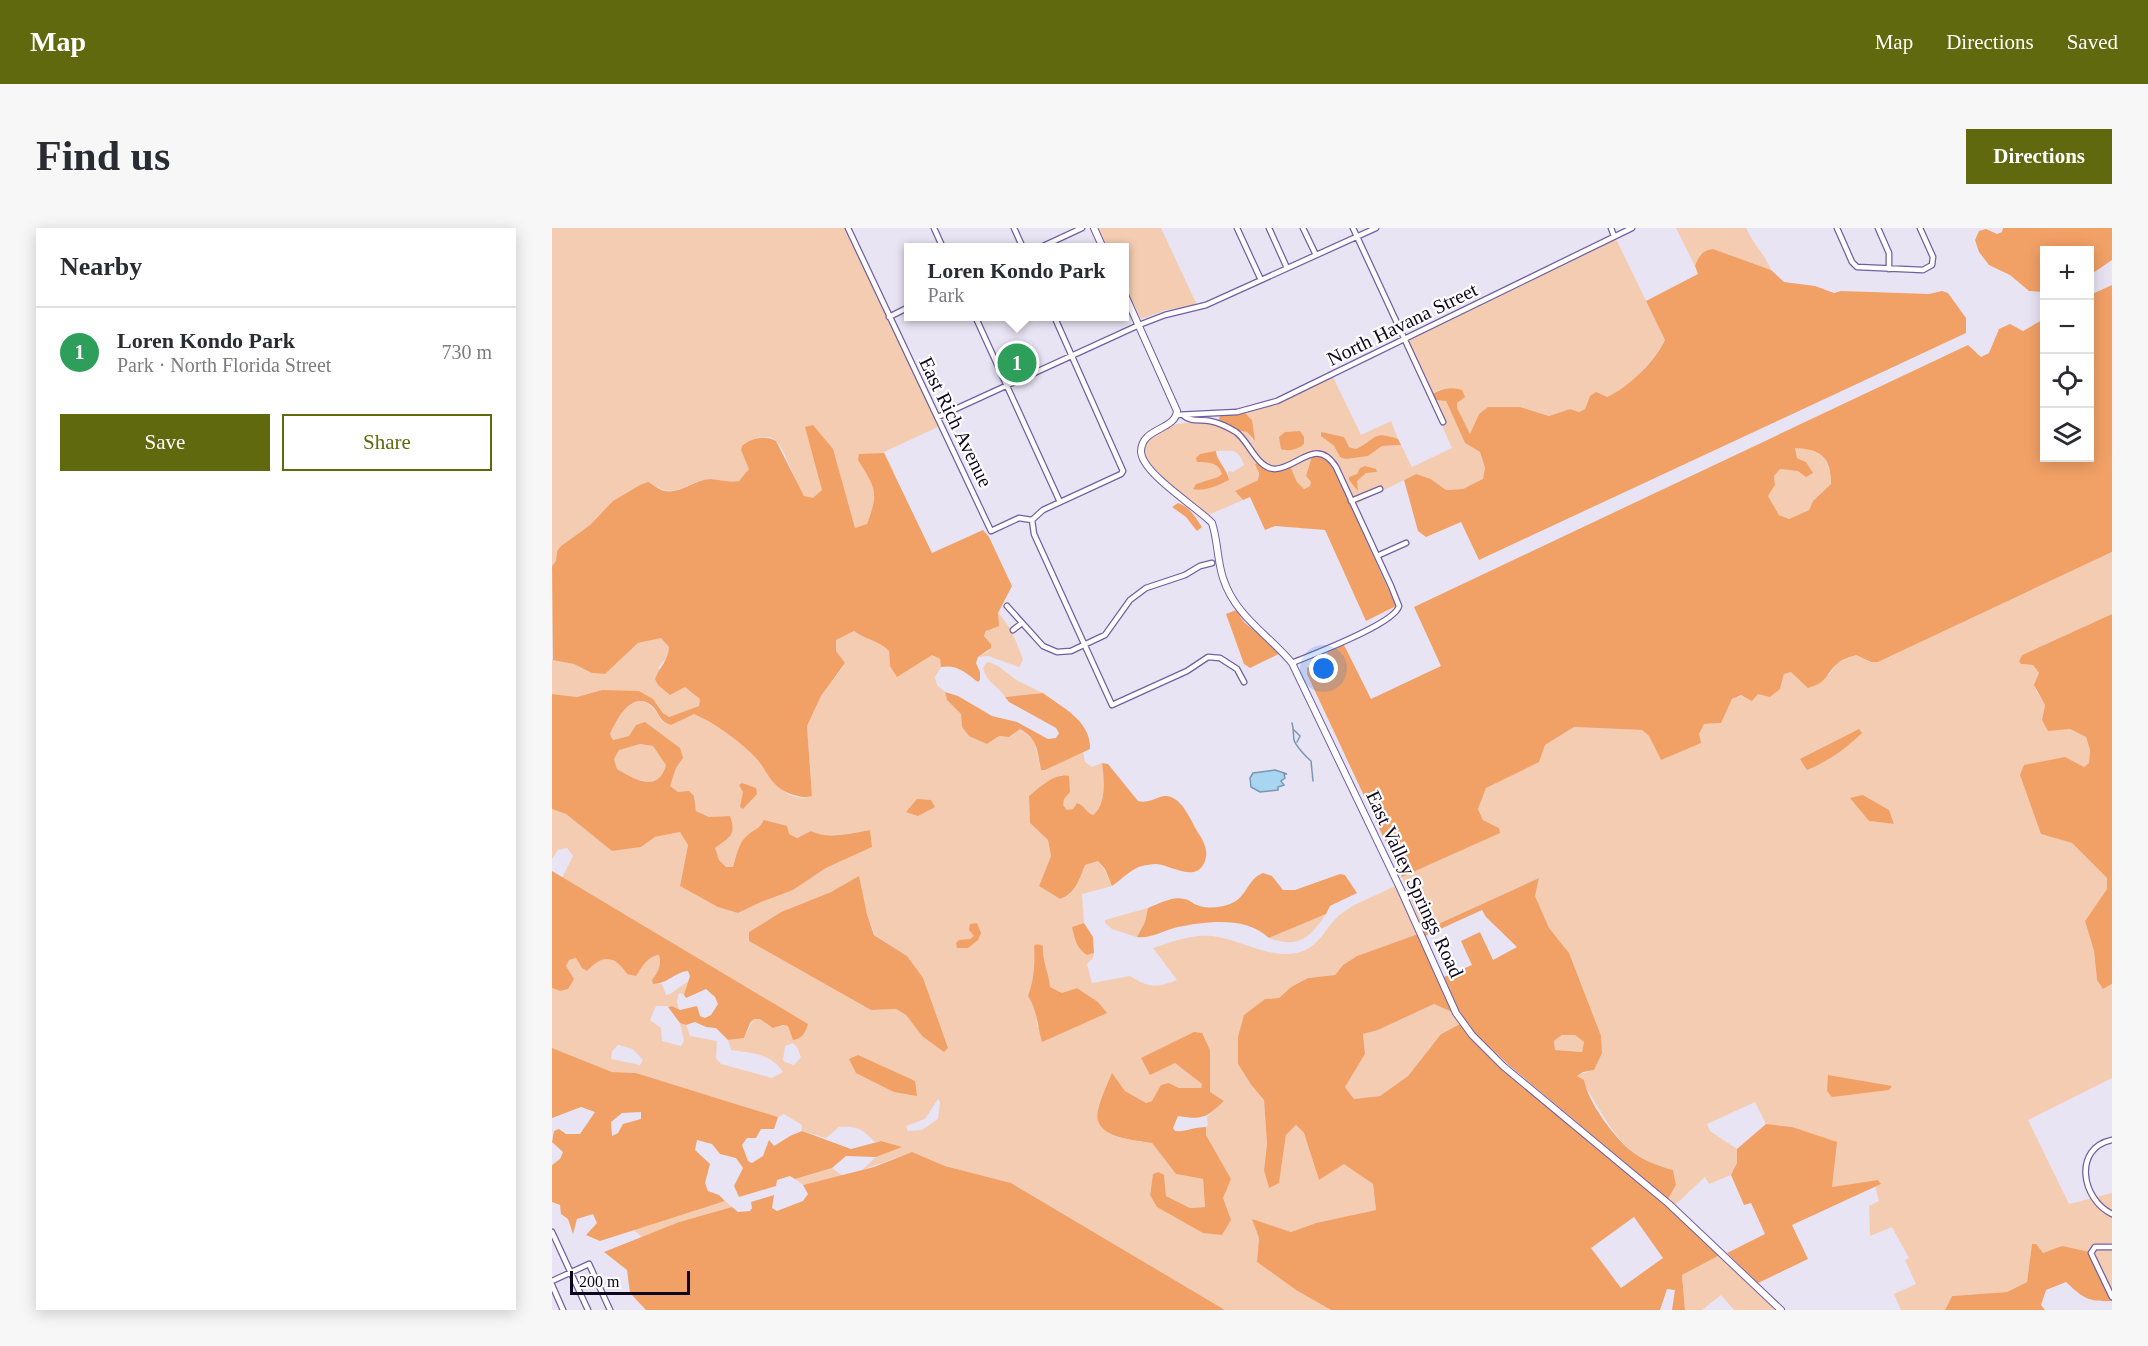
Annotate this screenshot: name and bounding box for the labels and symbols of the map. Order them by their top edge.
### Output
street label: North Havana Street [1323,278,1481,370]
pin: 1 [998,340,1036,386]
street label: East Rich Avenue [915,353,997,491]
your location [1309,654,1338,683]
street label: East Valley Springs Road [1361,787,1468,981]
scale bar [570,1268,690,1296]

